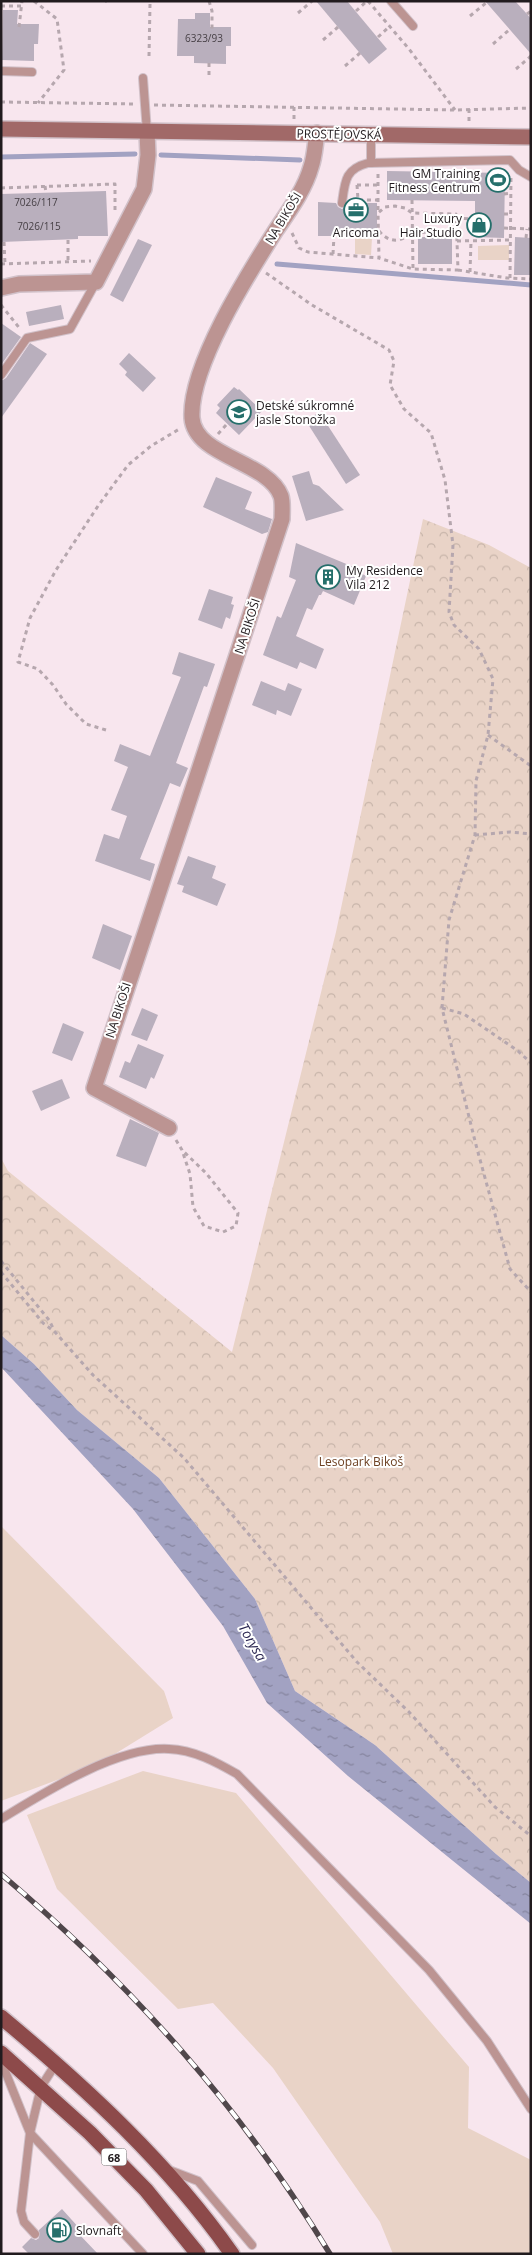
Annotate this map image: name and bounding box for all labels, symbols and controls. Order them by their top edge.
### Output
house number: 6323/93 [185,31,223,45]
street label: PROSTĚJOVSKÁ [296,125,382,143]
place label: GM Training Fitness Centrum [389,165,480,196]
sports icon: GM Training Fitness Centrum [485,167,511,193]
street label: NA BIKOŠI [261,189,305,247]
house number: 7026/117 [14,195,58,209]
office icon: Aricoma [343,197,369,223]
place label: Luxury Hair Studio [400,210,463,241]
shop icon: Luxury Hair Studio [466,212,492,238]
house number: 7026/115 [17,219,61,233]
place label: Aricoma [333,224,379,241]
place label: Detské súkromné jasle Stonožka [255,397,355,428]
school or university icon: Detské súkromné jasle Stonožka [226,399,252,425]
place label: My Residence Vila 212 [346,562,423,593]
building icon: My Residence Vila 212 [315,564,341,590]
street label: NA BIKOŠI [230,596,264,656]
street label: NA BIKOŠI [101,980,135,1040]
park label: Lesopark Bikoš [319,1453,403,1470]
water label: Torysa [235,1620,271,1664]
road number: 68 [102,2148,126,2166]
fuel station icon: Slovnaft [46,2217,72,2243]
place label: Slovnaft [76,2222,121,2239]

